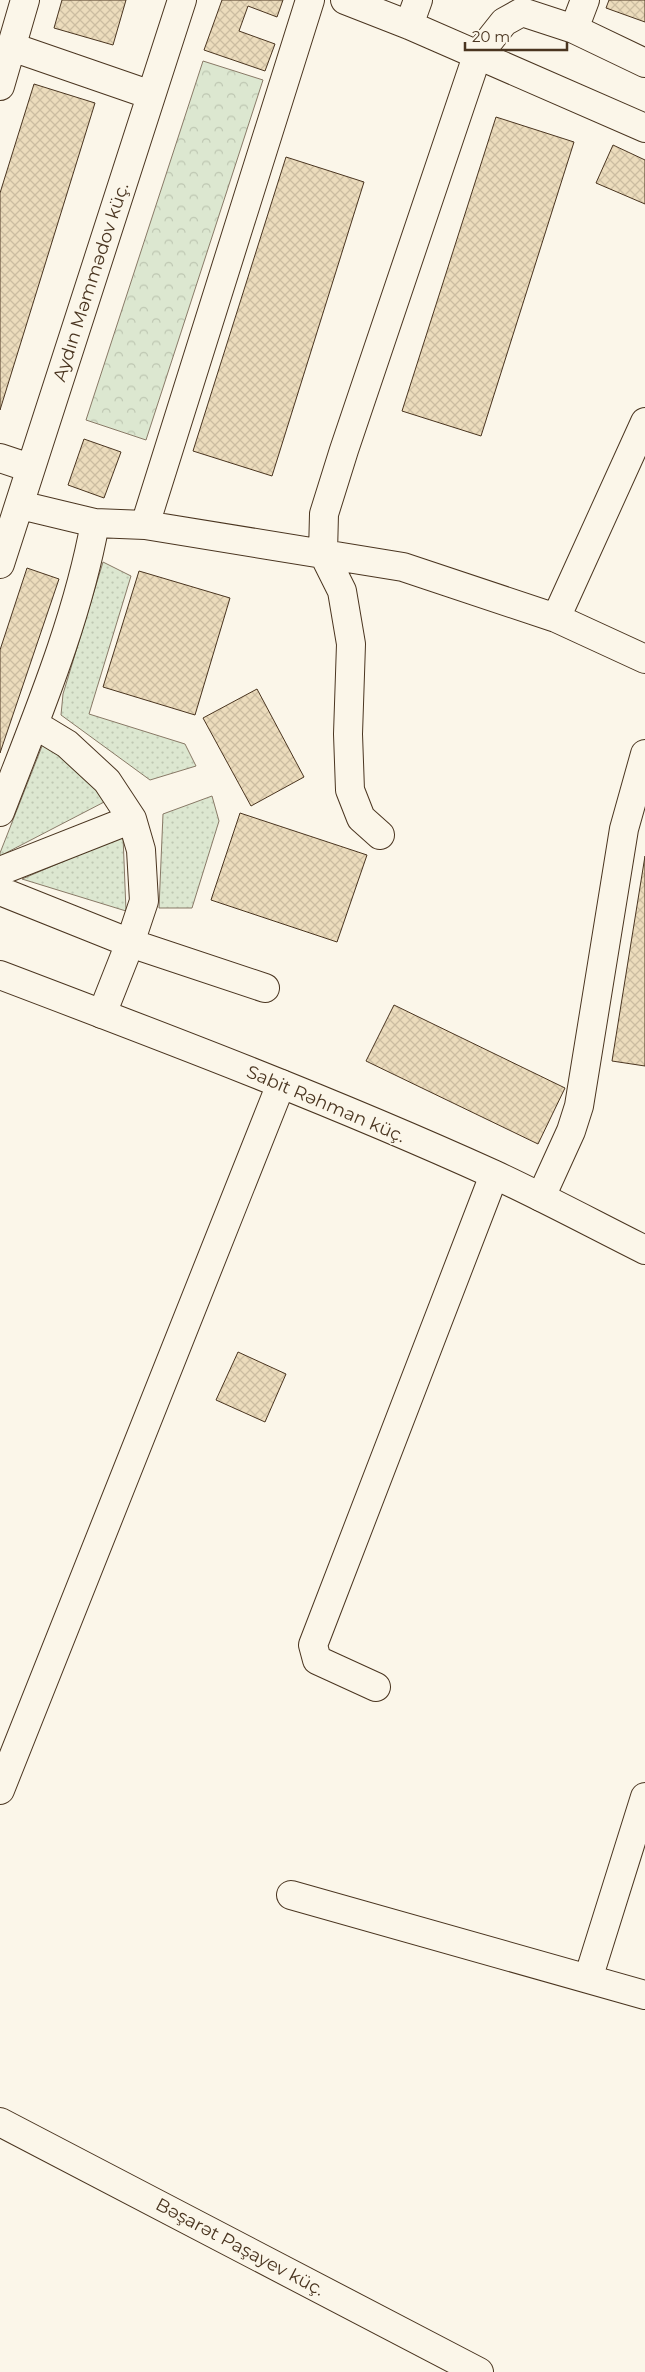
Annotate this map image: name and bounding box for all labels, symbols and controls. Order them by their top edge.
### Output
scale bar [465,20,568,52]
text: 20 m [472,27,510,46]
street label: Aydın Məmmədov küç. [48,180,134,384]
street label: Sabit Rəhman küç. [243,1061,409,1147]
street label: Bəşarət Paşayev küç. [152,2193,328,2301]

